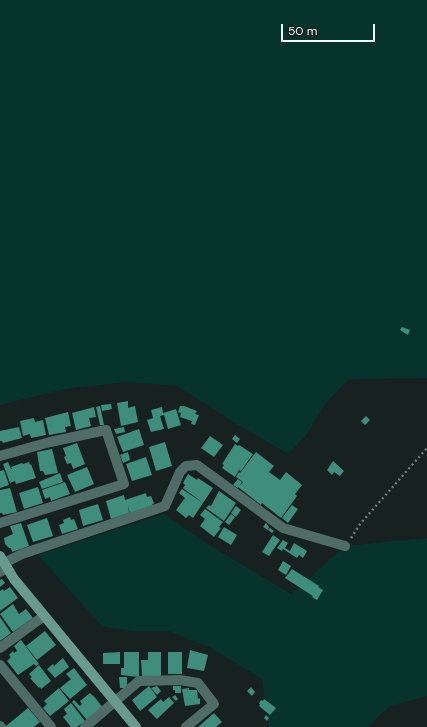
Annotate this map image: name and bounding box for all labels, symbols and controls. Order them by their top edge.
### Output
scale bar [283,16,377,42]
text: 50 m [288,23,317,39]

